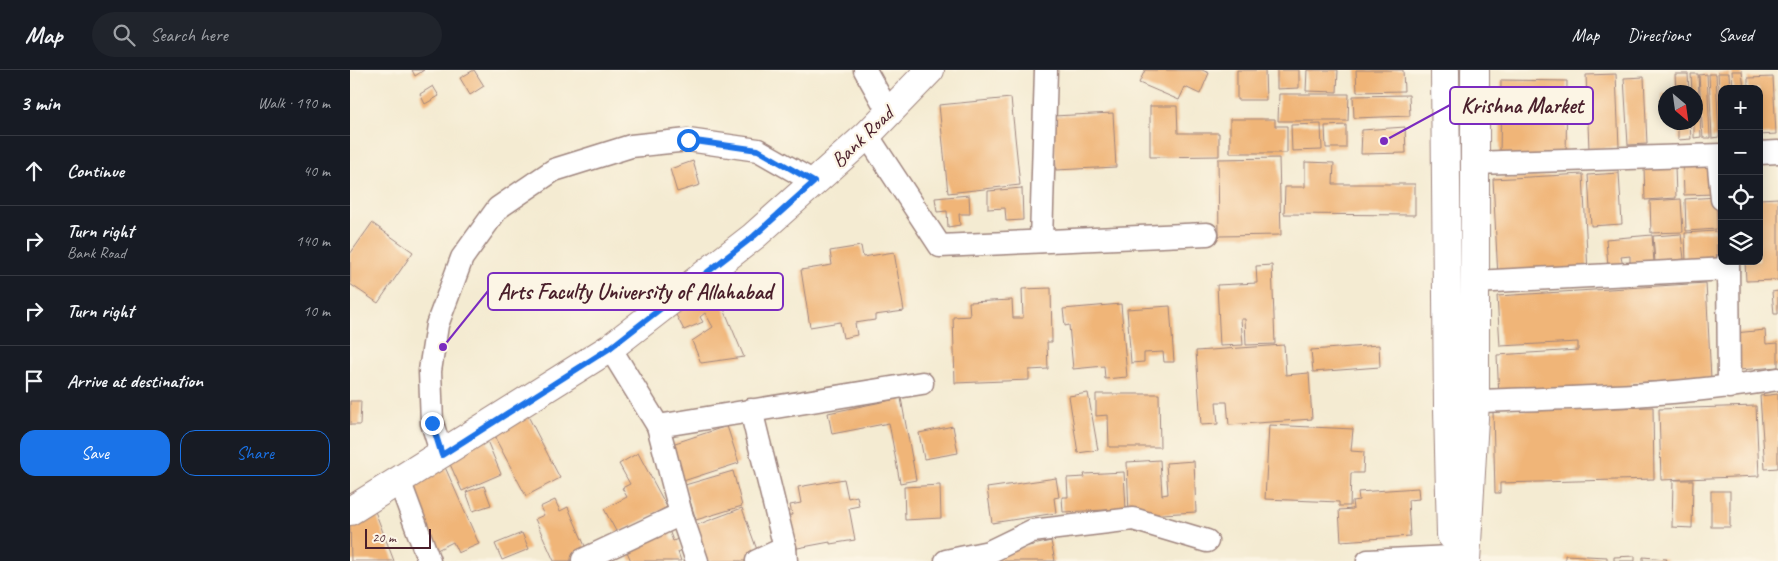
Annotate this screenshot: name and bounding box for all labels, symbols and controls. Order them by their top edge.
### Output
search box [92,12,442,57]
text: Map [25,20,62,50]
icon: search [110,21,138,49]
text: Search here [150,23,228,47]
text: Map [1572,24,1599,46]
text: Directions [1627,24,1690,46]
text: Saved [1718,24,1753,46]
north arrow [1658,85,1703,130]
map controls [1718,85,1763,265]
button: + [1718,85,1763,130]
callout: Krishna Market [1450,87,1593,124]
text: 3 min [20,90,60,116]
text: Krishna Market [1461,92,1586,120]
text: Walk · 190 m [258,93,330,113]
street label: Bank Road [825,99,901,173]
route start [677,129,700,152]
button: − [1718,130,1763,175]
icon: ahead [20,157,48,185]
text: Continue [67,159,124,183]
text: 40 m [303,161,330,181]
button: locate [1718,175,1763,220]
text: Turn right [67,219,134,243]
button: layers [1718,220,1763,265]
icon: right [20,227,48,255]
text: 140 m [296,231,330,251]
text: Bank Road [67,243,126,263]
callout: Arts Faculty University of Allahabad [488,273,783,310]
text: Arts Faculty University of Allahabad [498,278,776,306]
icon: right [20,297,48,325]
text: Turn right [67,299,134,323]
text: 10 m [303,301,330,321]
icon: arrive [20,367,48,395]
text: Arrive at destination [67,369,203,393]
route end [421,412,444,435]
button: Save [20,430,170,476]
button: Share [180,430,330,476]
scale bar [365,526,431,549]
text: 20 m [372,529,396,546]

